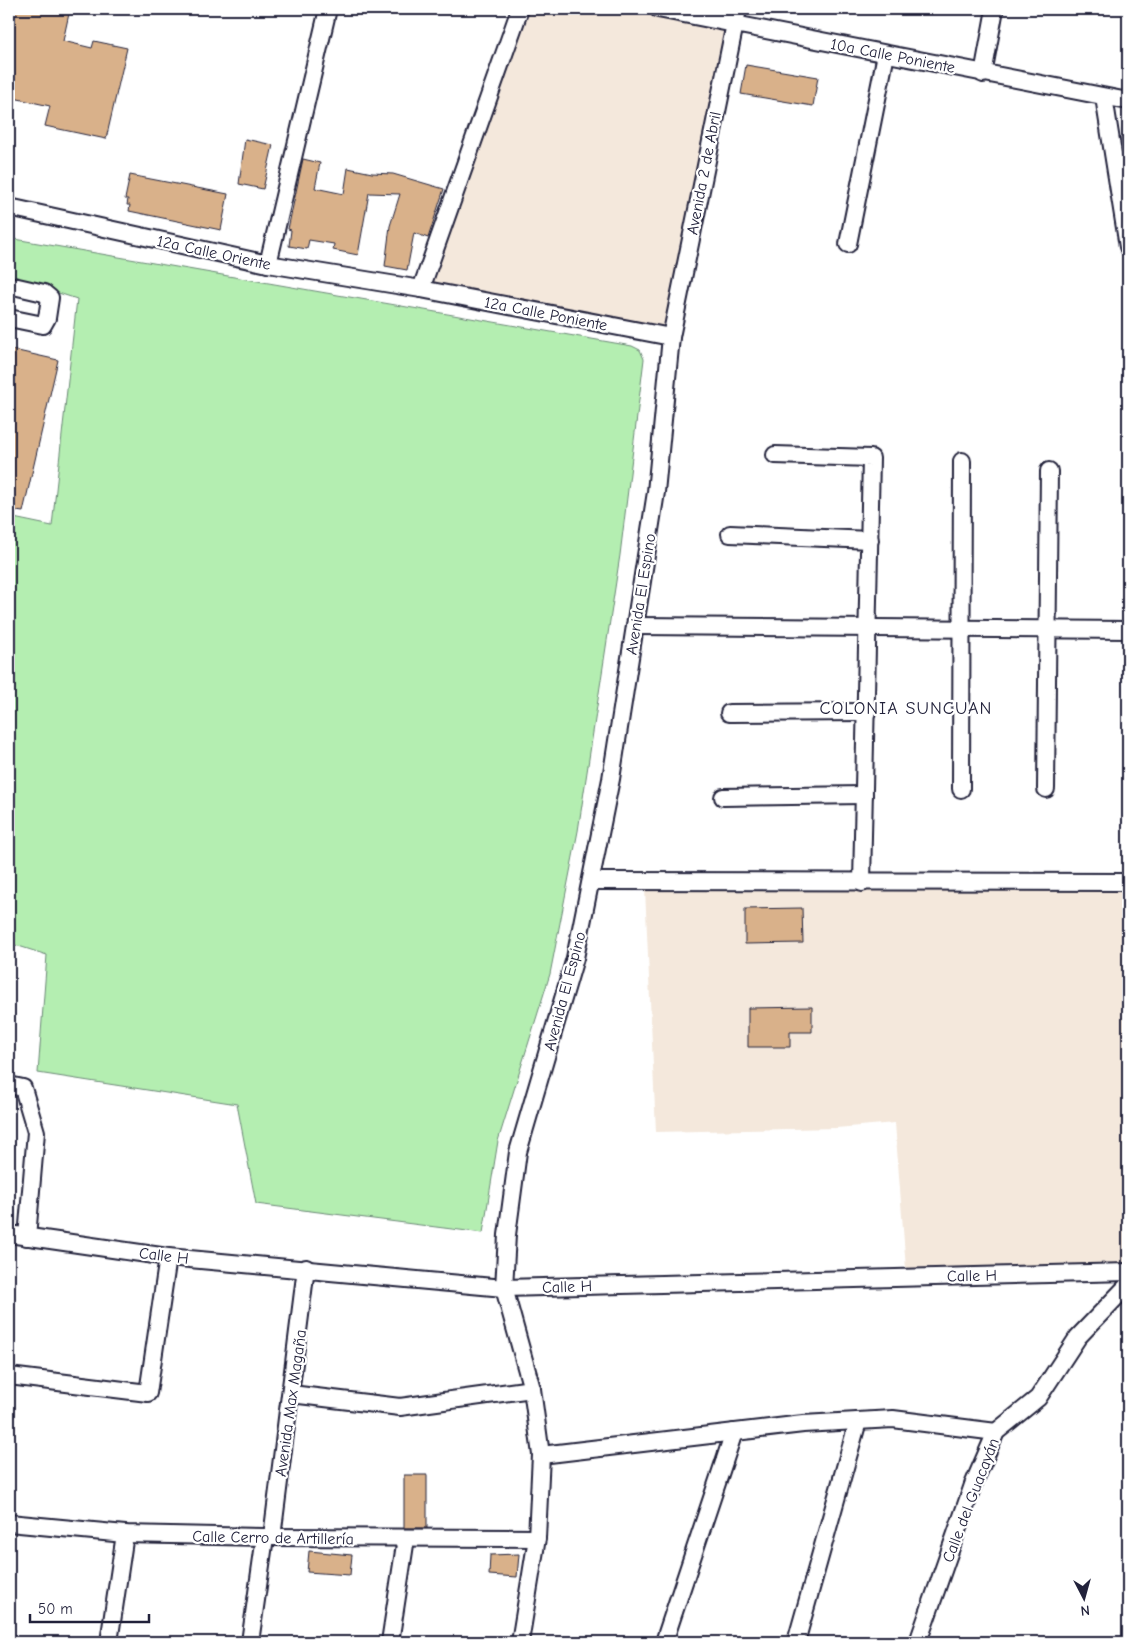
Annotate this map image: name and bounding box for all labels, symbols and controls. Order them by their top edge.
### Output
street label: 10a Calle Poniente [829,35,957,77]
street label: Avenida 2 de Abril [683,110,725,236]
street label: 12a Calle Oriente [155,232,272,274]
street label: 12a Calle Poniente [483,293,609,335]
street label: Avenida El Espino [623,532,659,656]
district label: COLONIA SUNCUAN [820,698,992,719]
street label: Avenida El Espino [540,930,590,1053]
street label: Calle H [138,1244,190,1268]
street label: Calle H [947,1267,997,1285]
street label: Calle H [542,1277,592,1297]
street label: Avenida Max Magaña [272,1328,310,1478]
street label: Calle del Guacayán [939,1436,1003,1565]
street label: Calle Cerro de Artillería [192,1528,354,1548]
north arrow [1060,1574,1110,1624]
scale bar [30,1591,149,1623]
text: 50 m [38,1600,73,1618]
text: N [1080,1602,1091,1619]

